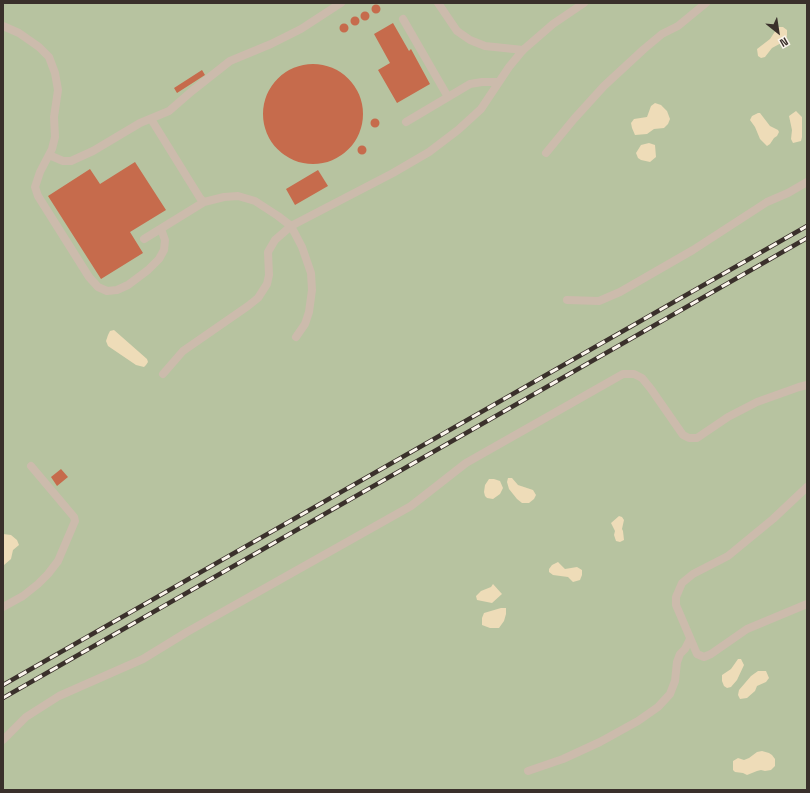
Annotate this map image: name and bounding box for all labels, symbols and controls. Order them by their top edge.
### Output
north arrow [758,12,798,52]
text: N [777,34,791,50]

